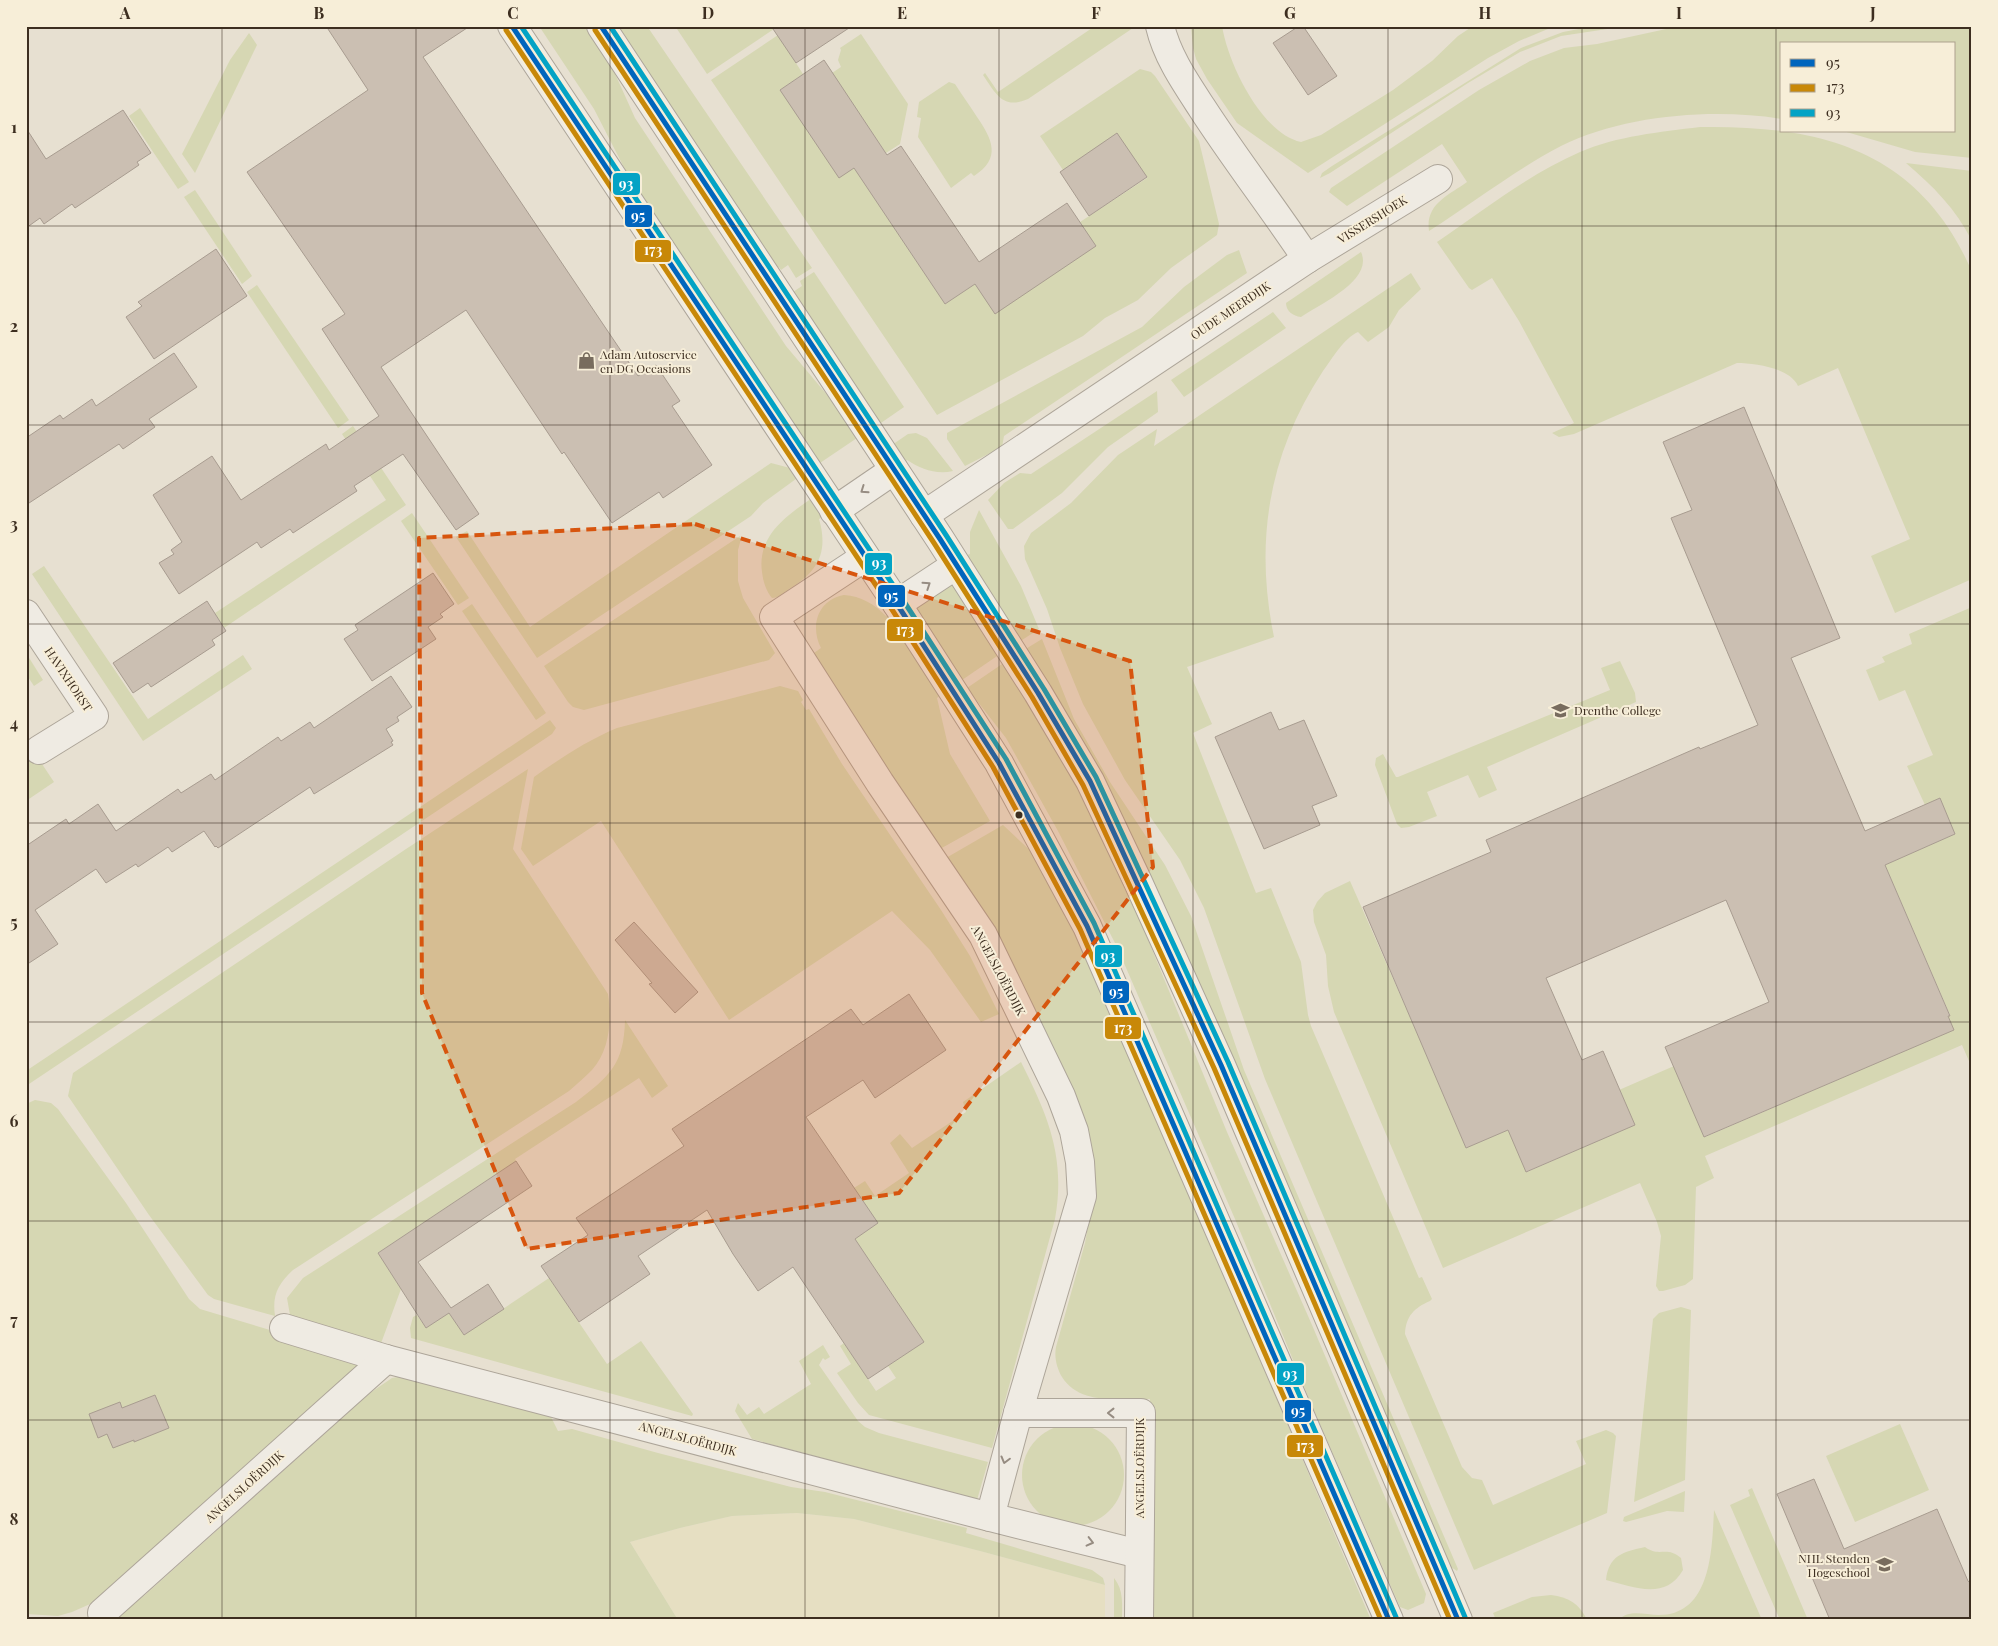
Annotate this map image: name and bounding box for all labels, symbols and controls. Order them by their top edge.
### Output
text: A [119,2,131,23]
text: B [314,2,325,23]
text: C [507,2,519,23]
text: D [702,2,714,23]
text: E [897,2,907,23]
text: F [1091,2,1101,23]
text: G [1284,2,1296,23]
text: H [1479,2,1492,23]
text: I [1676,2,1682,23]
text: J [1869,2,1876,23]
legend [1780,42,1956,132]
text: 95 [1826,52,1840,72]
text: 173 [1826,76,1845,96]
text: 93 [1826,102,1841,122]
text: 1 [11,116,17,137]
line badge: 93 [612,172,641,196]
text: 93 [619,174,633,193]
street label: VISSERSHOEK [1333,191,1410,247]
line badge: 95 [624,204,653,228]
text: 95 [631,206,645,225]
line badge: 173 [634,239,672,263]
text: 173 [644,240,662,259]
street label: OUDE MEERDIJK [1187,277,1273,343]
text: 2 [10,315,18,336]
place label: Adam Autoservice en DG Occasions [599,346,697,376]
shop icon: Adam Autoservice en DG Occasions [576,351,596,371]
one-way arrow [860,484,870,493]
text: 3 [10,513,18,534]
line badge: 93 [864,552,893,576]
text: 93 [872,553,886,572]
one-way arrow [921,582,931,591]
line badge: 95 [877,584,906,608]
text: 95 [884,586,898,605]
line badge: 173 [886,618,924,642]
text: 173 [896,620,914,639]
street label: HAVIXHORST [41,644,97,715]
school or university icon: Drenthe College [1550,700,1570,720]
place label: Drenthe College [1574,702,1661,718]
text: 4 [10,712,18,733]
unlabelled marker [1014,810,1024,820]
text: 5 [10,911,18,932]
street label: ANGELSLOËRDIJK [968,921,1030,1018]
line badge: 93 [1094,944,1123,968]
text: 93 [1101,946,1115,965]
line badge: 95 [1102,980,1130,1004]
text: 95 [1109,982,1123,1001]
line badge: 173 [1104,1016,1142,1040]
text: 173 [1114,1018,1132,1037]
text: 6 [10,1110,19,1131]
text: 7 [10,1309,18,1330]
line badge: 93 [1276,1362,1305,1386]
text: 93 [1283,1364,1297,1383]
line badge: 95 [1284,1399,1312,1423]
text: 95 [1291,1401,1305,1420]
one-way arrow [1107,1408,1114,1418]
street label: ANGELSLOËRDIJK [637,1417,739,1459]
street label: ANGELSLOËRDIJK [1131,1418,1147,1519]
line badge: 173 [1286,1434,1324,1458]
text: 173 [1296,1436,1314,1455]
street label: ANGELSLOËRDIJK [201,1446,287,1526]
one-way arrow [1000,1455,1011,1464]
text: 8 [10,1508,19,1529]
one-way arrow [1086,1536,1095,1547]
place label: NHL Stenden Hogeschool [1798,1550,1871,1580]
school or university icon: NHL Stenden Hogeschool [1874,1555,1894,1575]

